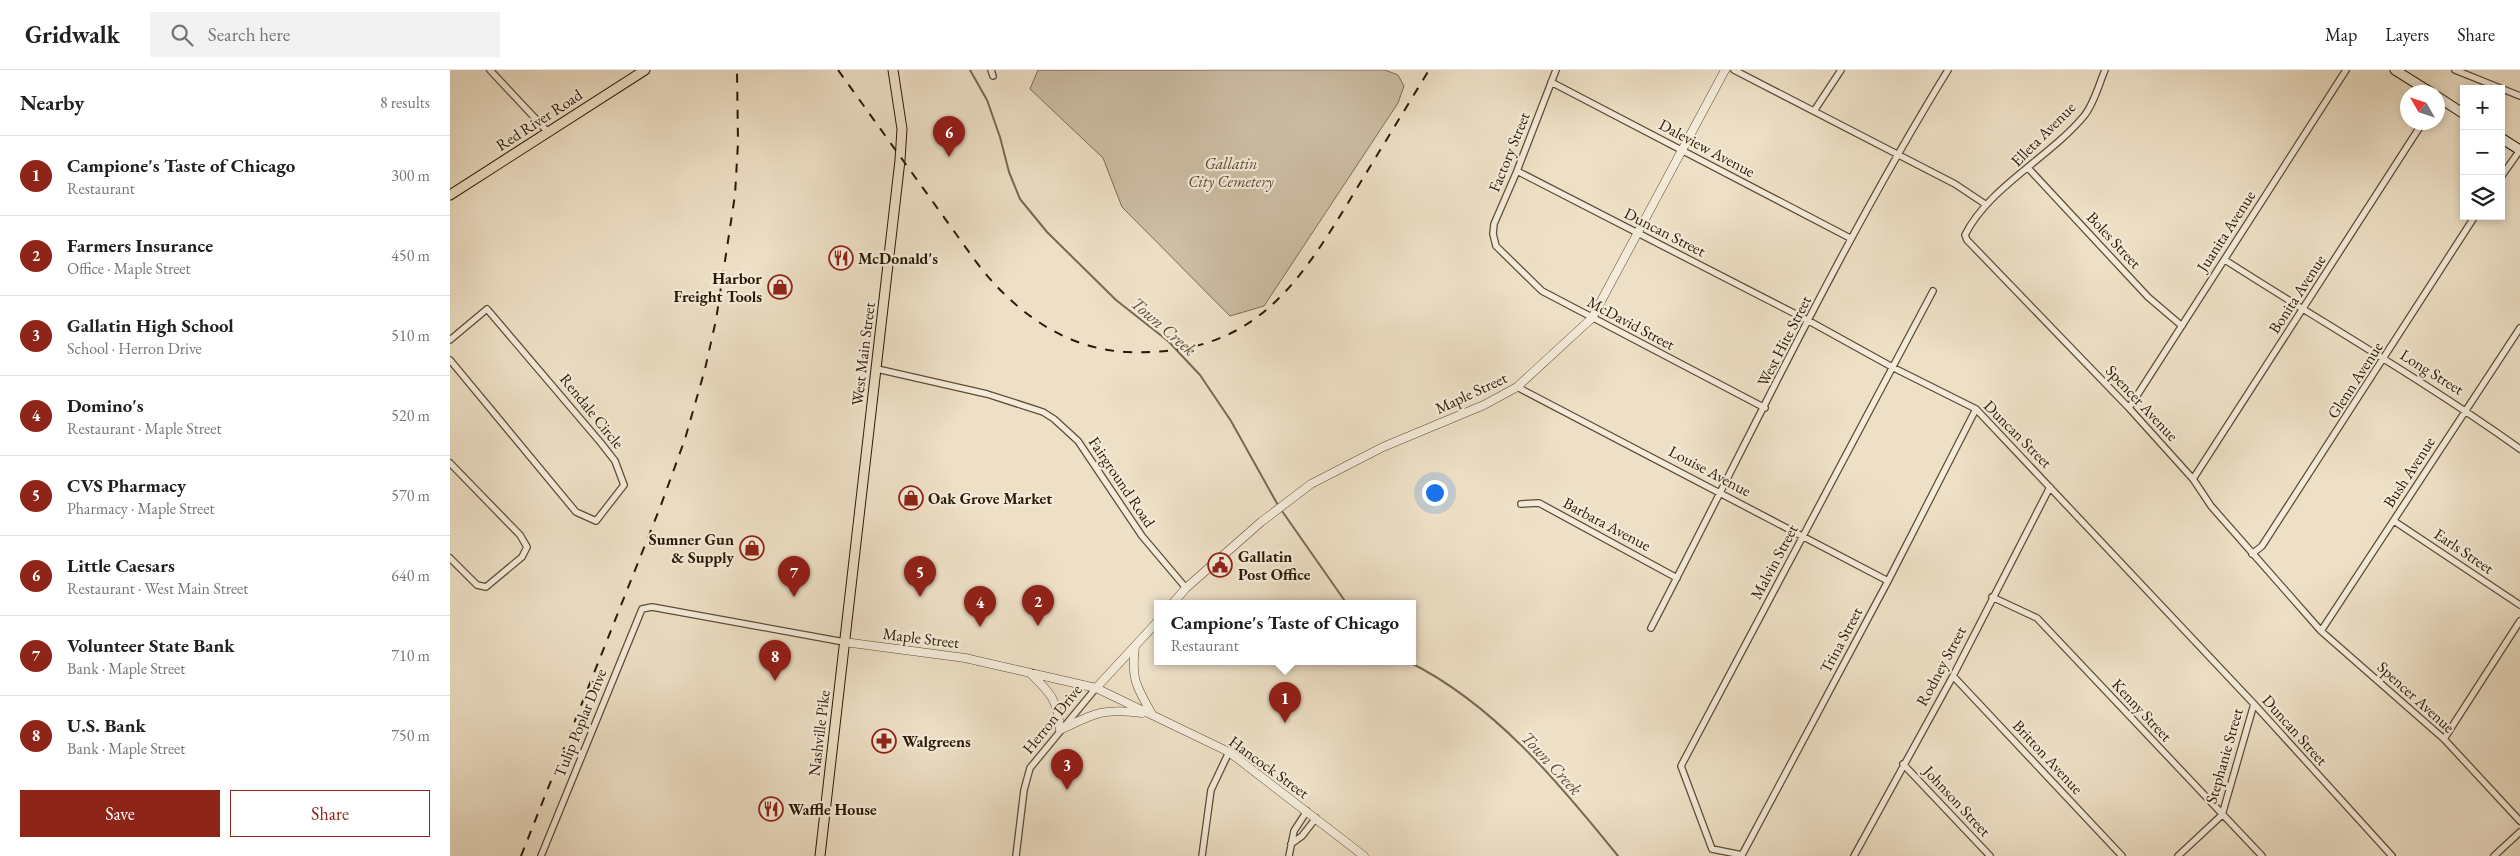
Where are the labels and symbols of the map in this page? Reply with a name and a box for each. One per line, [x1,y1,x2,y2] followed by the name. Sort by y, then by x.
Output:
[492,84,587,156] street label: Red River Road
[2400,85,2445,130] north arrow
[2006,97,2080,171] street label: Elleta Avenue
[1483,109,1535,195] street label: Factory Street
[1655,114,1759,182] street label: Daleview Avenue
[933,116,965,157] pin: 6
[1188,153,1274,192] park label: Gallatin City Cemetery
[2191,186,2260,277] street label: Juanita Avenue
[1621,203,1709,261] street label: Duncan Street
[2082,207,2146,273] street label: Boles Street
[828,245,854,271] restaurant icon: McDonald's
[858,248,938,269] place label: McDonald's
[2264,250,2330,338] street label: Bonita Avenue
[673,268,762,307] place label: Harbor Freight Tools
[767,274,793,300] shop icon: Harbor Freight Tools
[1127,291,1201,361] water label: Town Creek
[1584,291,1678,355] street label: McDavid Street
[1752,292,1816,390] street label: West Hite Street
[846,301,880,407] street label: West Main Street
[2322,337,2388,423] street label: Glenn Avenue
[2396,344,2468,400] street label: Long Street
[2101,360,2183,446] street label: Spencer Avenue
[1432,367,1510,419] street label: Maple Street
[555,369,629,453] street label: Rendale Circle
[1979,395,2057,473] street label: Duncan Street
[1084,433,1161,532] street label: Fairground Road
[2378,433,2440,511] street label: Bush Avenue
[1665,441,1755,501] street label: Louise Avenue
[1422,480,1448,506] your location
[898,485,924,511] shop icon: Oak Grove Market
[928,488,1052,509] place label: Oak Grove Market
[1560,492,1654,556] street label: Barbara Avenue
[1745,521,1803,603] street label: Malvin Street
[2430,523,2498,579] street label: Earls Street
[649,529,734,568] place label: Sumner Gun & Supply
[739,535,765,561] shop icon: Sumner Gun & Supply
[1238,546,1311,585] place label: Gallatin Post Office
[1207,552,1233,578] public building icon: Gallatin Post Office
[778,556,810,597] pin: 7
[904,556,936,597] pin: 5
[1022,585,1054,626] pin: 2
[964,586,996,627] pin: 4
[1815,603,1867,677] street label: Trina Street
[1911,622,1971,710] street label: Rodney Street
[882,623,960,653] street label: Maple Street
[759,640,791,681] pin: 8
[2373,657,2459,737] street label: Spencer Avenue
[549,666,611,780] street label: Tulip Poplar Drive
[2107,674,2177,746] street label: Kenny Street
[1018,680,1086,758] street label: Herron Drive
[1269,682,1301,723] pin: 1
[803,689,835,777] street label: Nashville Pike
[2258,690,2332,770] street label: Duncan Street
[2200,706,2248,806] street label: Stephanie Street
[2008,715,2088,799] street label: Britton Avenue
[1517,726,1587,800] water label: Town Creek
[871,728,897,754] pharmacy icon: Walgreens
[902,731,971,752] place label: Walgreens
[1225,731,1313,803] street label: Hancock Street
[1051,749,1083,790] pin: 3
[1917,760,1995,841] street label: Johnson Street
[758,796,784,822] restaurant icon: Waffle House
[788,799,877,820] place label: Waffle House

